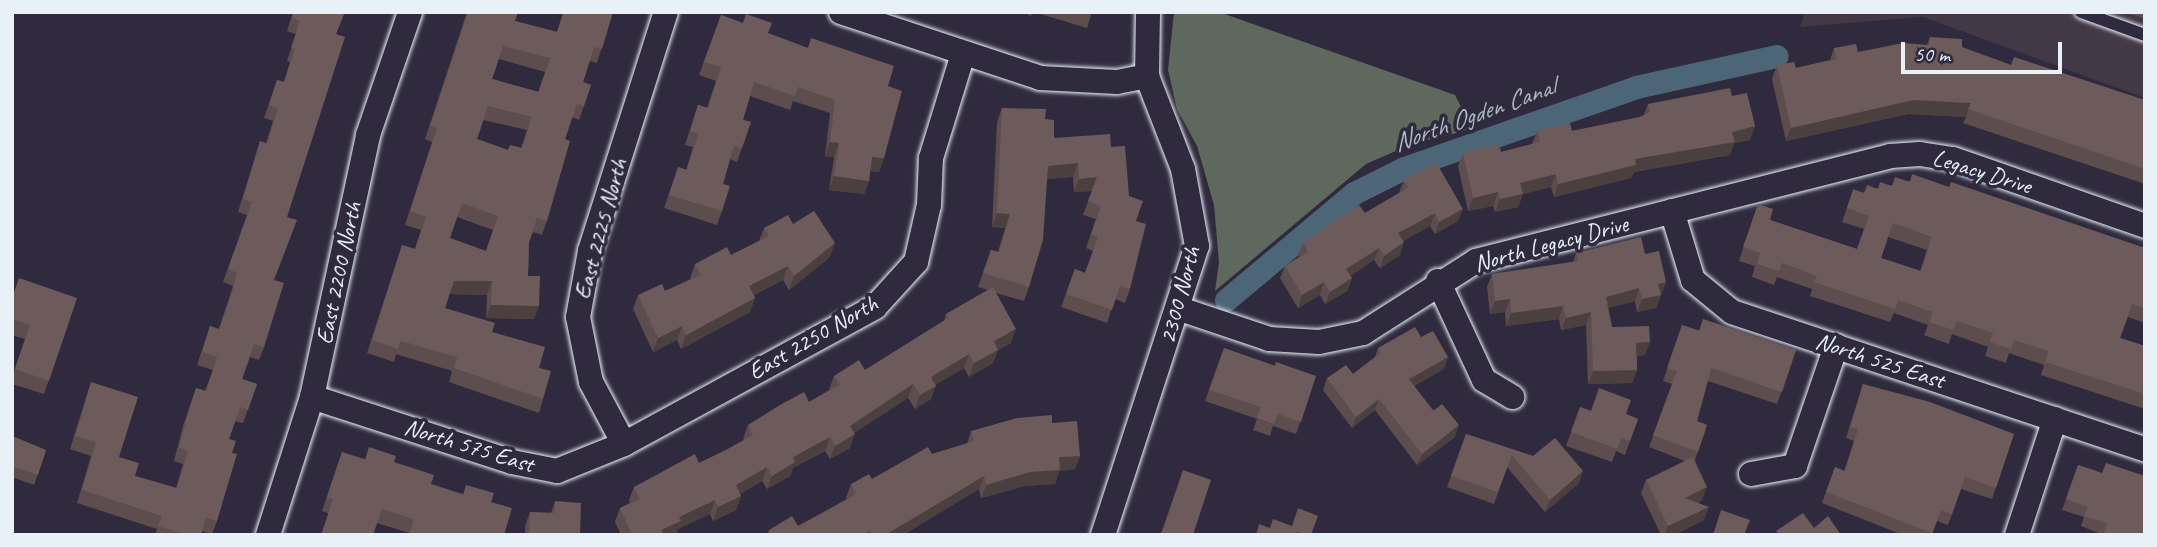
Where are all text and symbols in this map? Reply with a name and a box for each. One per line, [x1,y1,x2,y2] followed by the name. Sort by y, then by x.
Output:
[1905,28,2066,72] scale bar
[1914,41,1950,67] text: 50 m
[1389,71,1559,159] water label: North Ogden Canal
[1929,143,2035,201] street label: Legacy Drive
[568,156,634,302] street label: East 2225 North
[310,199,368,347] street label: East 2200 North
[1471,210,1631,278] street label: North Legacy Drive
[1153,243,1207,347] street label: 2300 North
[743,289,883,387] street label: East 2250 North
[1812,327,1948,395] street label: North 525 East
[401,413,537,479] street label: North 575 East

